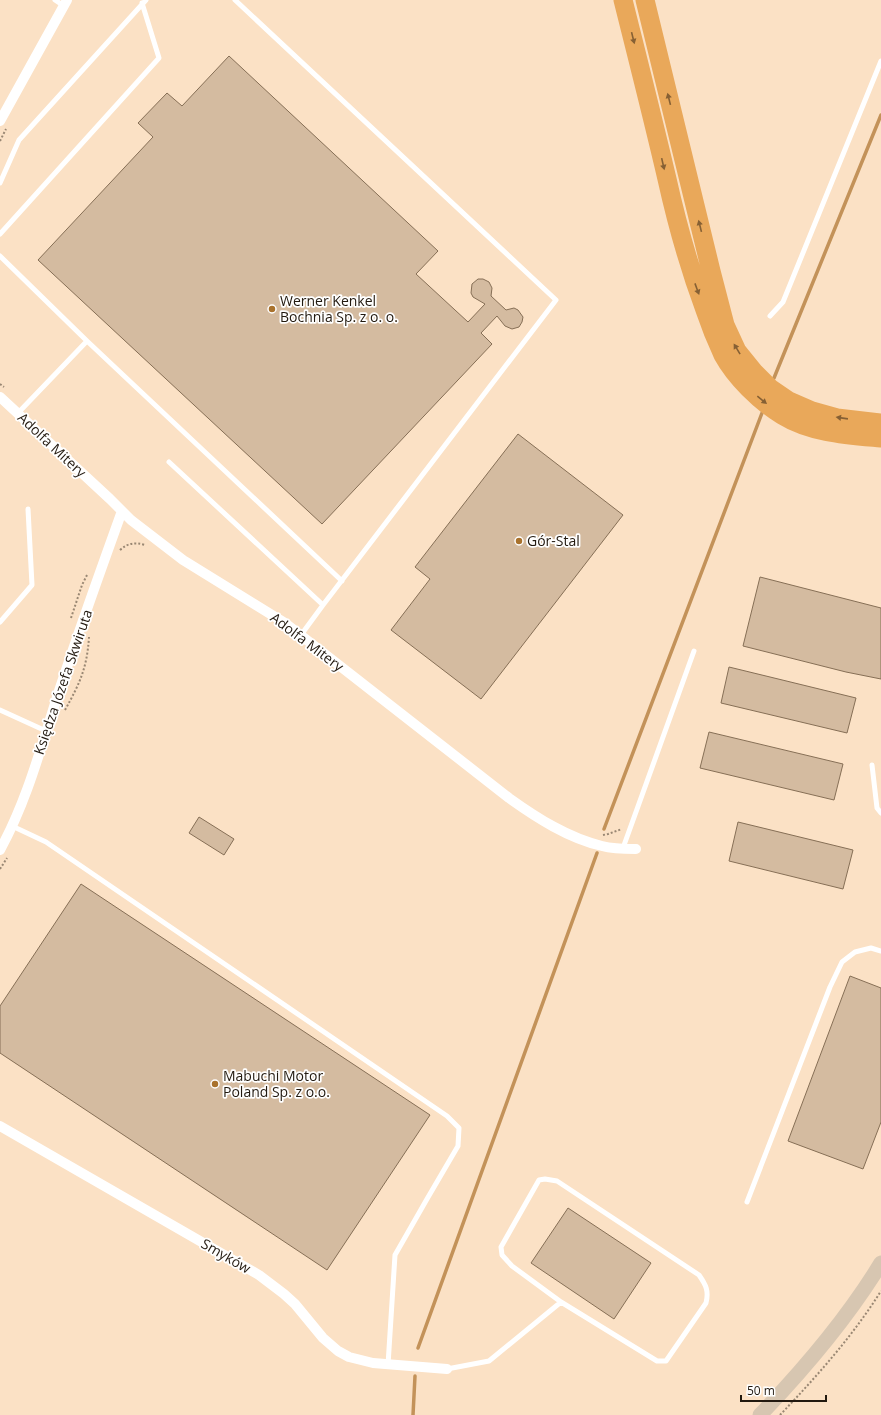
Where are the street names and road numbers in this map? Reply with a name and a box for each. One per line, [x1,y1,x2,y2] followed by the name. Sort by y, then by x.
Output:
[14,408,91,482] street label: Adolfa Mitery
[29,607,96,757] street label: Księdza Józefa Skwiruta
[267,608,349,676] street label: Adolfa Mitery
[198,1234,255,1277] street label: Smyków

